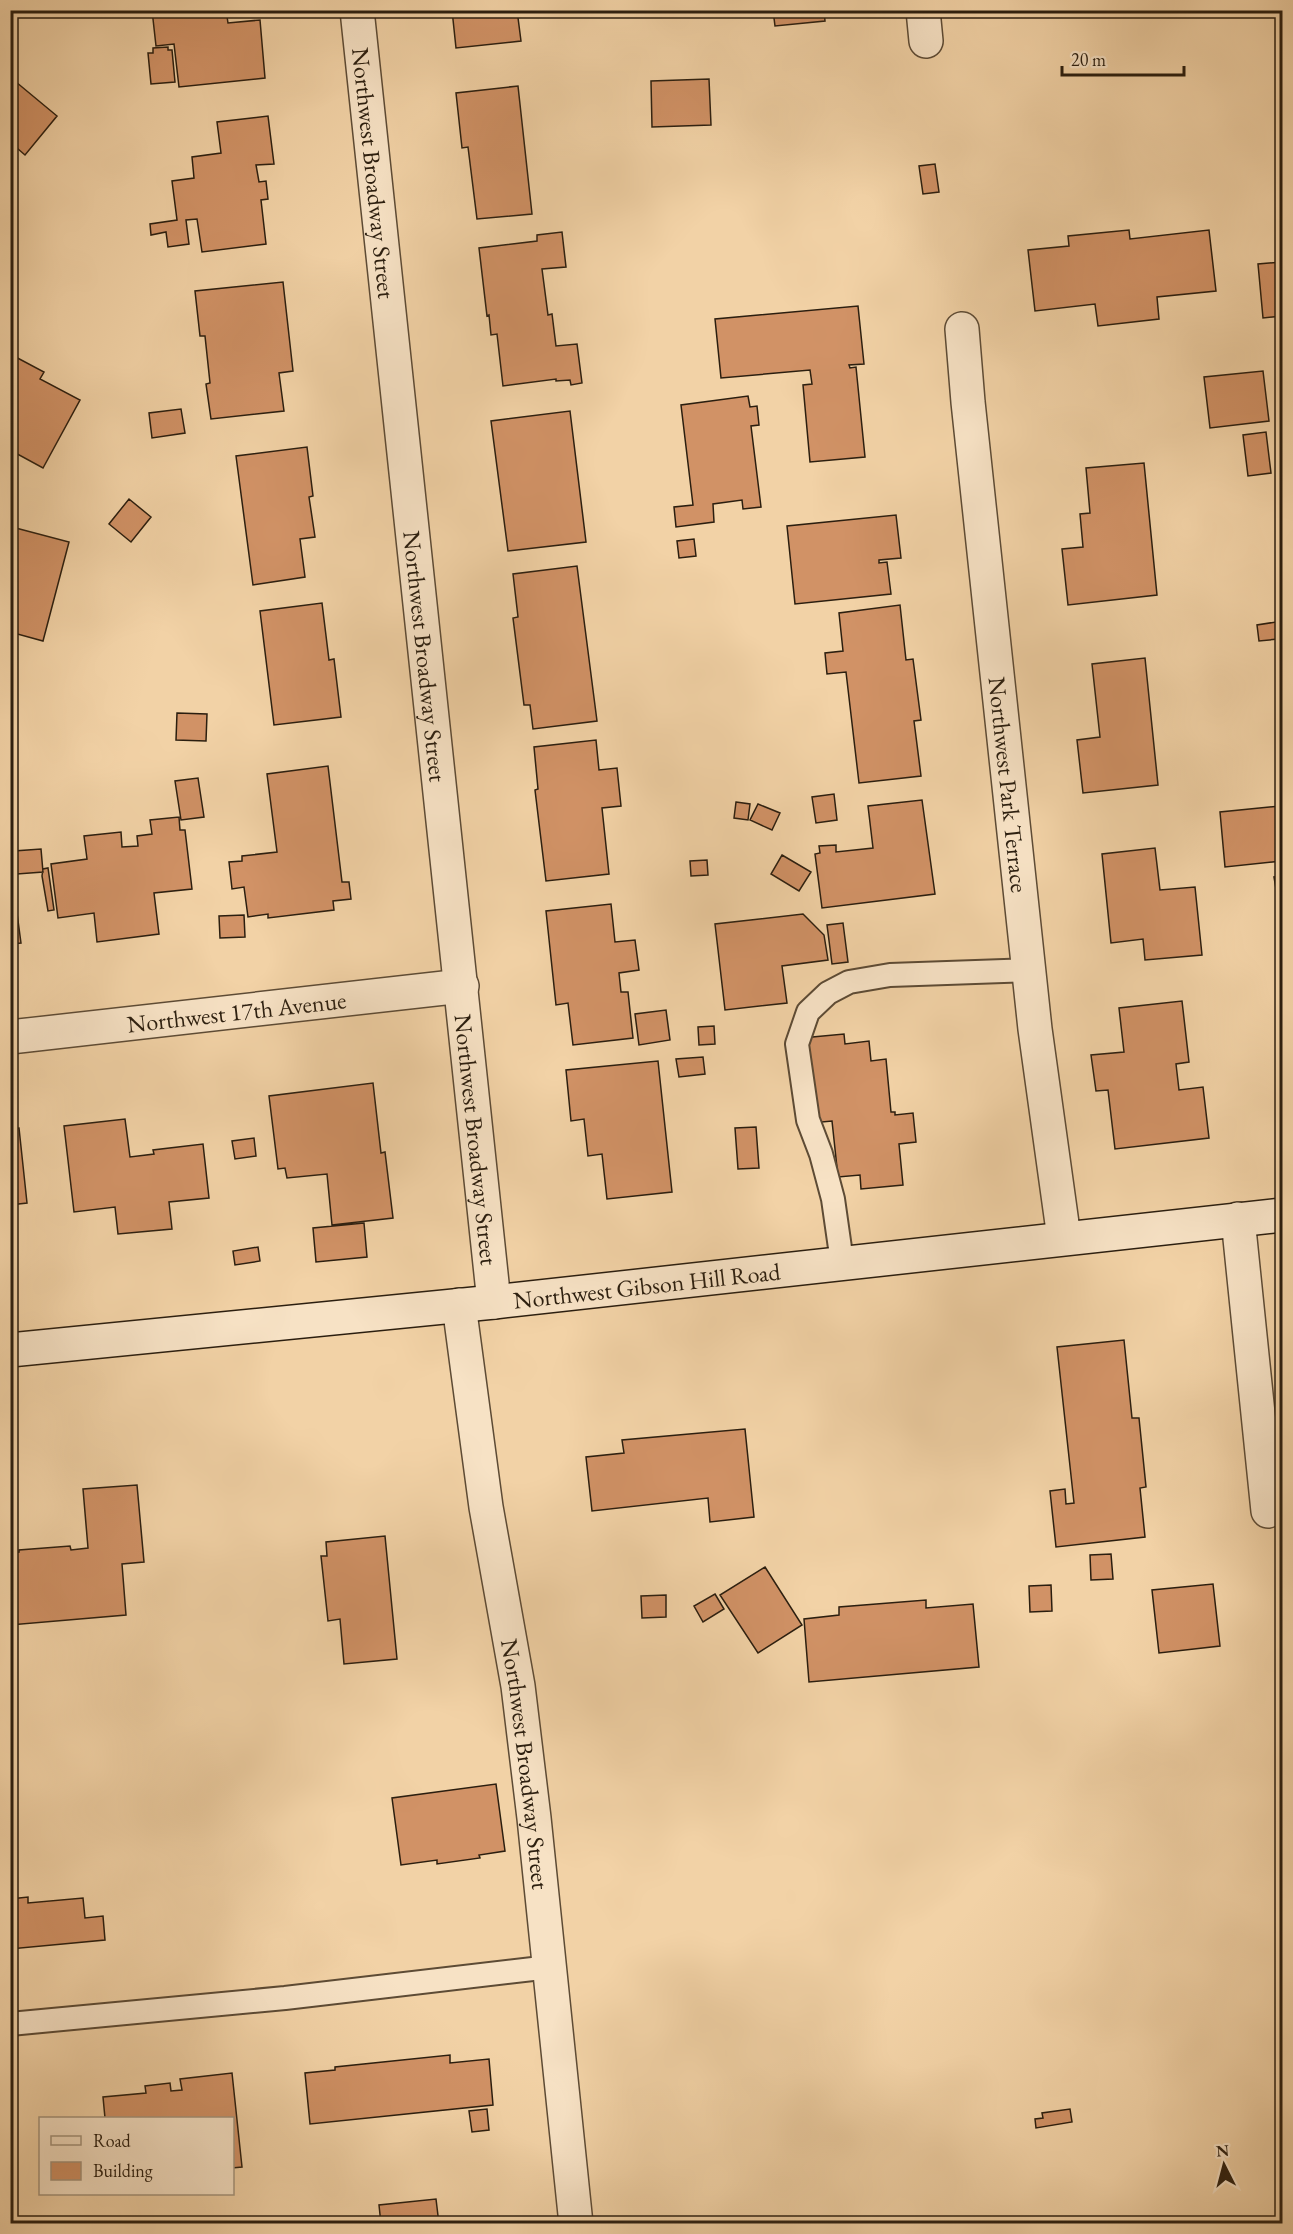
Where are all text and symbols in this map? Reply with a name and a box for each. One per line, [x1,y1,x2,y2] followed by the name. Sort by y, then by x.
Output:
[1062,39,1184,77] scale bar
[346,46,403,301] street label: Northwest Broadway Street
[1071,48,1106,71] text: 20 m
[397,529,454,784] street label: Northwest Broadway Street
[982,675,1036,894] street label: Northwest Park Terrace
[125,984,348,1039] street label: Northwest 17th Avenue
[448,1013,506,1267] street label: Northwest Broadway Street
[512,1255,783,1315] street label: Northwest Gibson Hill Road
[494,1636,557,1891] street label: Northwest Broadway Street
[39,2117,234,2195] legend
[93,2129,132,2152] text: Road
[1194,2135,1254,2195] north arrow
[1215,2139,1230,2162] text: N
[93,2159,153,2182] text: Building

